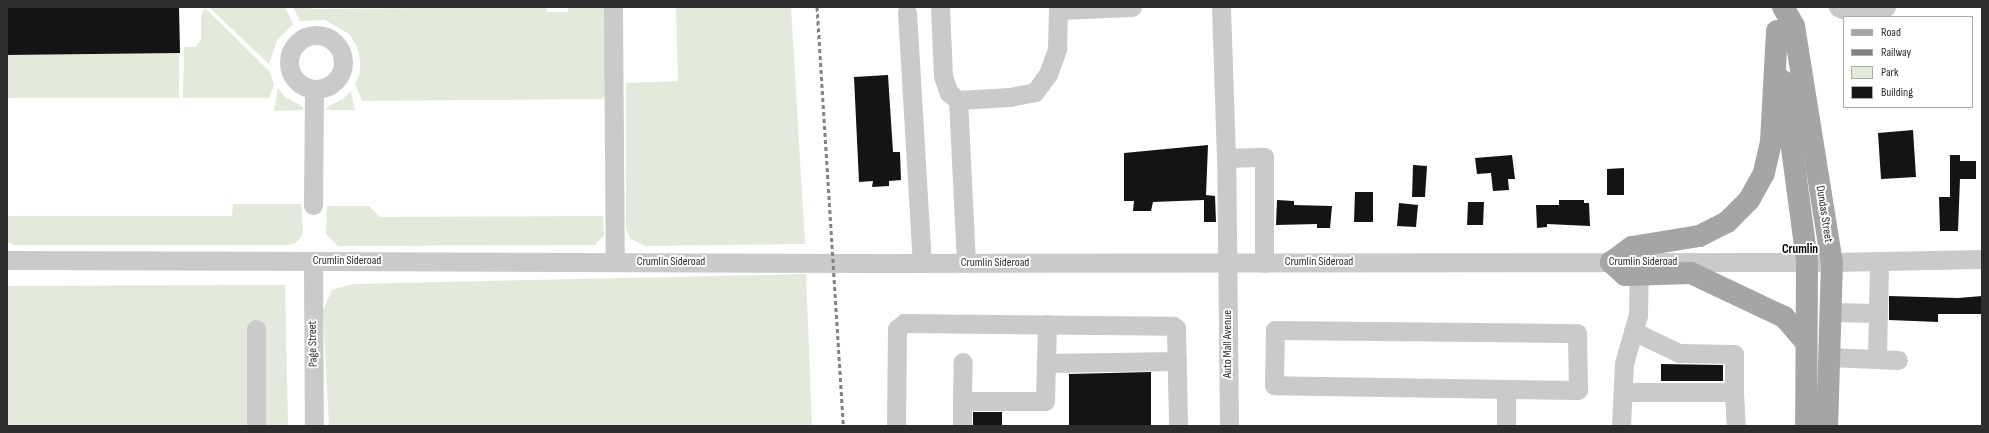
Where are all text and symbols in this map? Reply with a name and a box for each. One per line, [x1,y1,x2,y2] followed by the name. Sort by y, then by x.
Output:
[1843,16,1973,108] legend
[1881,25,1901,40] text: Road
[1881,45,1911,60] text: Railway
[1881,65,1899,80] text: Park
[1881,85,1913,100] text: Building
[1812,185,1836,243] street label: Dundas Street
[1782,241,1818,257] district label: Crumlin
[313,254,381,268] street label: Crumlin Sideroad
[637,255,705,269] street label: Crumlin Sideroad
[1285,255,1353,269] street label: Crumlin Sideroad
[1609,255,1677,269] street label: Crumlin Sideroad
[961,256,1029,270] street label: Crumlin Sideroad
[1221,310,1235,378] street label: Auto Mall Avenue
[305,321,321,367] street label: Page Street

